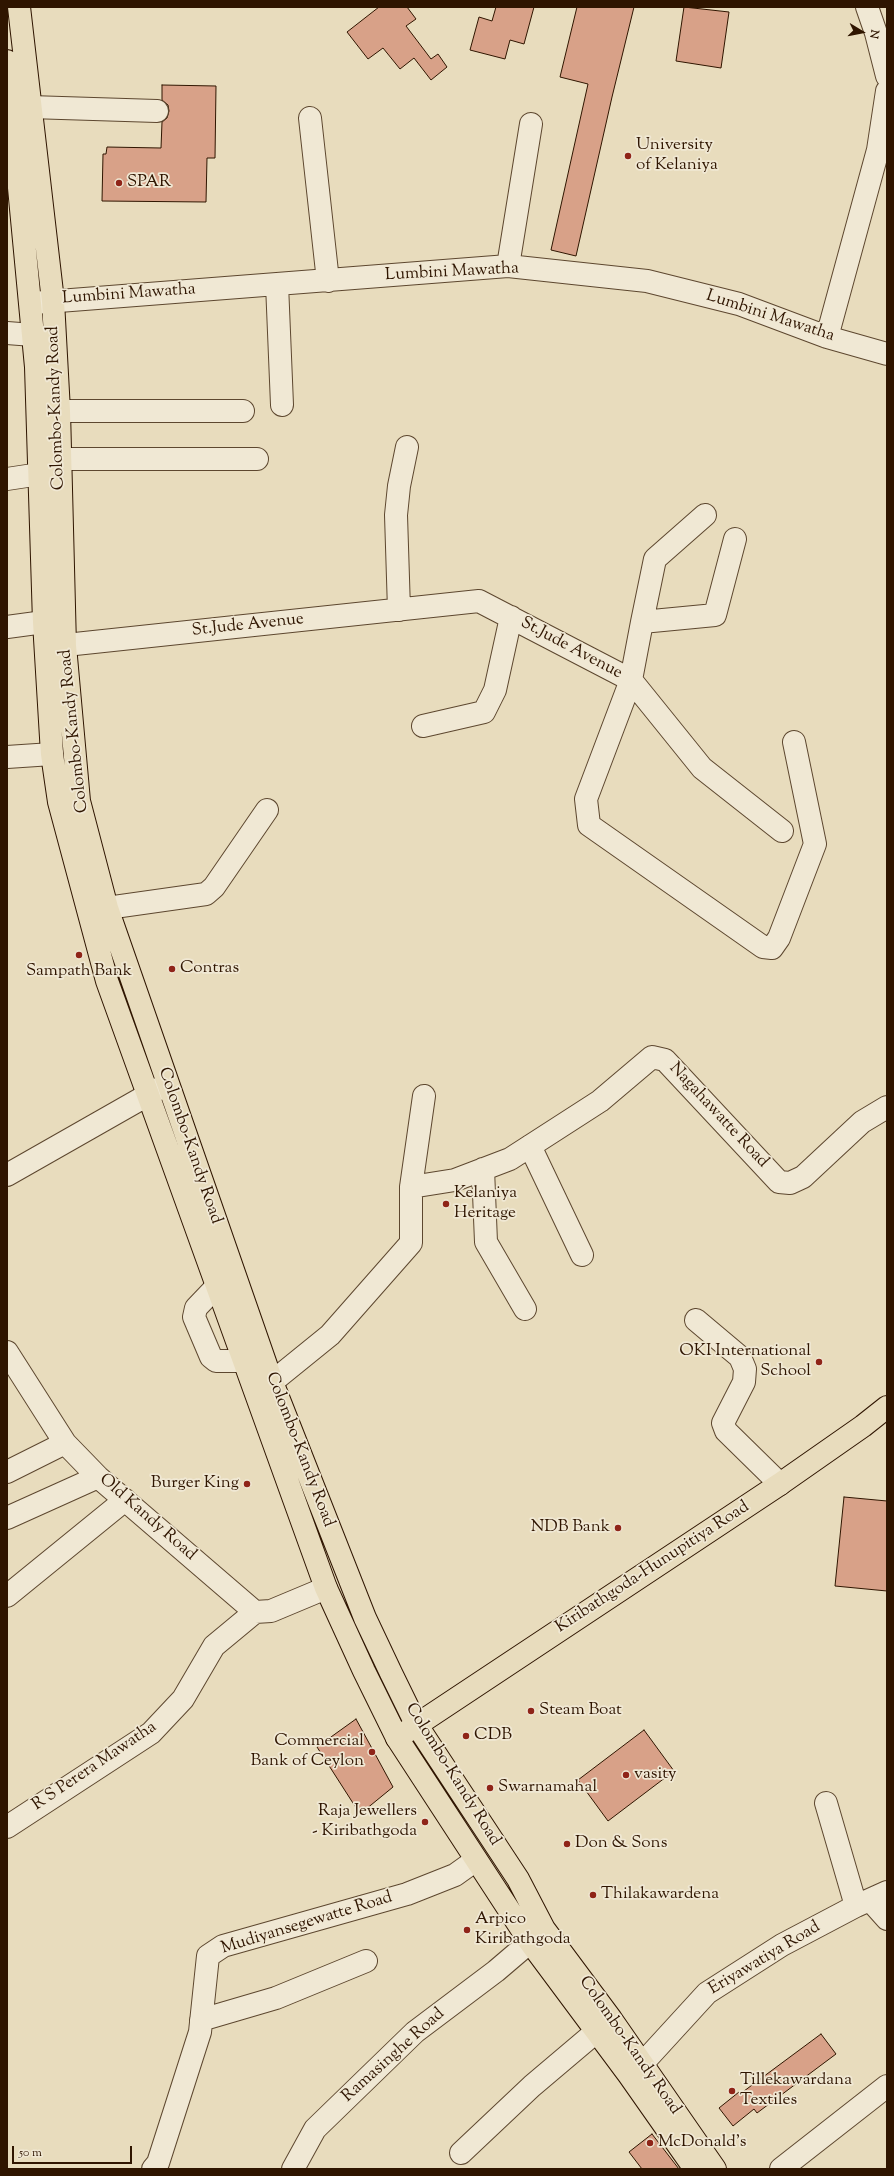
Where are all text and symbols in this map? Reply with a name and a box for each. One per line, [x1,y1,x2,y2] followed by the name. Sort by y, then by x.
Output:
[842,12,882,52] north arrow
[865,28,882,40] text: N
[636,136,718,176] place label: University of Kelaniya
[623,151,633,161] marker: University of Kelaniya
[127,173,171,193] place label: SPAR
[114,178,124,188] marker: SPAR
[385,259,519,287] street label: Lumbini Mawatha
[62,280,196,310] street label: Lumbini Mawatha
[703,287,837,347] street label: Lumbini Mawatha
[44,326,70,490] street label: Colombo-Kandy Road
[191,610,305,642] street label: St.Jude Avenue
[517,614,625,684] street label: St.Jude Avenue
[56,648,94,814] street label: Colombo-Kandy Road
[74,950,84,960] marker: Sampath Bank
[180,959,239,979] place label: Contras
[26,962,132,982] place label: Sampath Bank
[167,964,177,974] marker: Contras
[664,1059,772,1173] street label: Nagahawatte Road
[153,1065,225,1227] street label: Colombo-Kandy Road
[454,1184,517,1224] place label: Kelaniya Heritage
[441,1199,451,1209] marker: Kelaniya Heritage
[679,1342,811,1382] place label: OKI International School
[814,1357,824,1367] marker: OKI International School
[260,1370,338,1530] street label: Colombo-Kandy Road
[94,1470,200,1566] street label: Old Kandy Road
[151,1474,239,1494] place label: Burger King
[242,1479,252,1489] marker: Burger King
[552,1498,754,1638] street label: Kiribathgoda-Hunupitiya Road
[531,1518,610,1538] place label: NDB Bank
[613,1523,623,1533] marker: NDB Bank
[400,1700,504,1850] street label: Colombo-Kandy Road
[539,1701,622,1721] place label: Steam Boat
[526,1706,536,1716] marker: Steam Boat
[29,1718,161,1816] street label: R S Perera Mawatha
[474,1726,512,1746] place label: CDB
[461,1731,471,1741] marker: CDB
[251,1732,364,1772] place label: Commercial Bank of Ceylon
[367,1747,377,1757] marker: Commercial Bank of Ceylon
[634,1765,676,1785] place label: vasity
[621,1770,631,1780] marker: vasity
[498,1778,597,1798] place label: Swarnamahal
[485,1783,495,1793] marker: Swarnamahal
[312,1802,417,1842] place label: Raja Jewellers - Kiribathgoda
[420,1817,430,1827] marker: Raja Jewellers - Kiribathgoda
[575,1834,667,1854] place label: Don & Sons
[562,1839,572,1849] marker: Don & Sons
[601,1885,719,1905] place label: Thilakawardena
[219,1888,395,1960] street label: Mudiyansegewatte Road
[588,1890,598,1900] marker: Thilakawardena
[475,1910,571,1950] place label: Arpico Kiribathgoda
[706,1918,824,2000] street label: Eriyawatiya Road
[462,1925,472,1935] marker: Arpico Kiribathgoda
[574,1973,684,2119] street label: Colombo-Kandy Road
[338,2005,450,2107] street label: Ramasinghe Road
[740,2071,852,2111] place label: Tillekawardana Textiles
[727,2086,737,2096] marker: Tillekawardana Textiles
[658,2133,746,2153] place label: McDonald's
[14,2138,134,2164] scale bar
[645,2138,655,2148] marker: McDonald's
[19,2144,42,2162] text: 50 m

